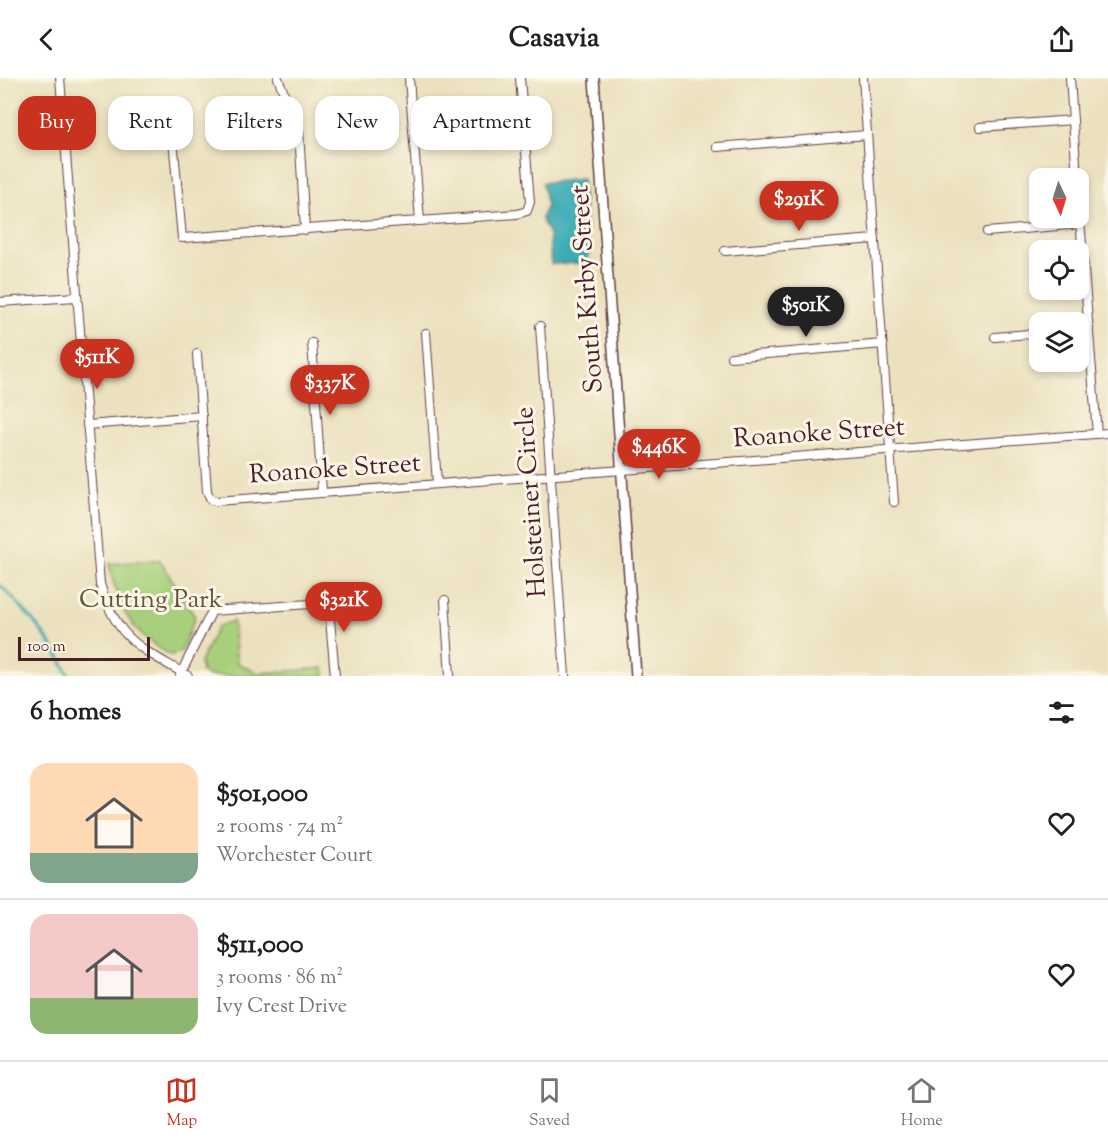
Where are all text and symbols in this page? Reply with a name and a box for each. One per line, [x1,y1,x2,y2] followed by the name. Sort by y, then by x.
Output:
[509,20,599,59] text: Casavia
[30,23,63,56] icon: back
[1045,23,1078,56] icon: share
[18,96,96,150] chip: Buy
[108,96,193,150] chip: Rent
[205,96,303,150] chip: Filters
[315,96,399,150] chip: New
[411,96,552,150] chip: Apartment
[1029,168,1089,228] north arrow
[1029,168,1089,372] map controls
[757,181,841,232] pin: $291K
[562,183,614,395] street label: South Kirby Street
[773,186,825,215] text: $291K
[1029,240,1089,300] button: locate
[764,287,848,338] pin: $501K
[781,292,831,321] text: $501K
[1029,312,1089,372] button: layers
[55,339,139,390] pin: $511K
[74,344,120,373] text: $511K
[288,365,372,416] pin: $337K
[304,370,356,399] text: $337K
[507,405,557,599] street label: Holsteiner Circle
[732,410,906,458] street label: Roanoke Street
[617,429,701,480] pin: $446K
[631,434,687,463] text: $446K
[248,446,422,494] street label: Roanoke Street
[79,582,223,619] park label: Cutting Park
[302,582,386,633] pin: $321K
[319,587,369,616] text: $321K
[18,634,150,662] scale bar
[27,636,66,659] text: 100 m
[30,694,121,731] text: 6 homes
[1045,696,1078,729] icon: filters
[216,776,308,813] text: $501,000
[78,787,150,859] icon: home
[1045,807,1078,840] icon: heart
[216,813,343,842] text: 2 rooms · 74 m²
[216,842,373,871] text: Worchester Court
[216,927,303,964] text: $511,000
[78,938,150,1010] icon: home
[1045,958,1078,991] icon: heart
[216,964,343,993] text: 3 rooms · 86 m²
[216,993,347,1022] text: Ivy Crest Drive
[165,1074,198,1133] tab: Map
[529,1074,570,1133] tab: Saved
[901,1074,943,1133] tab: Home

